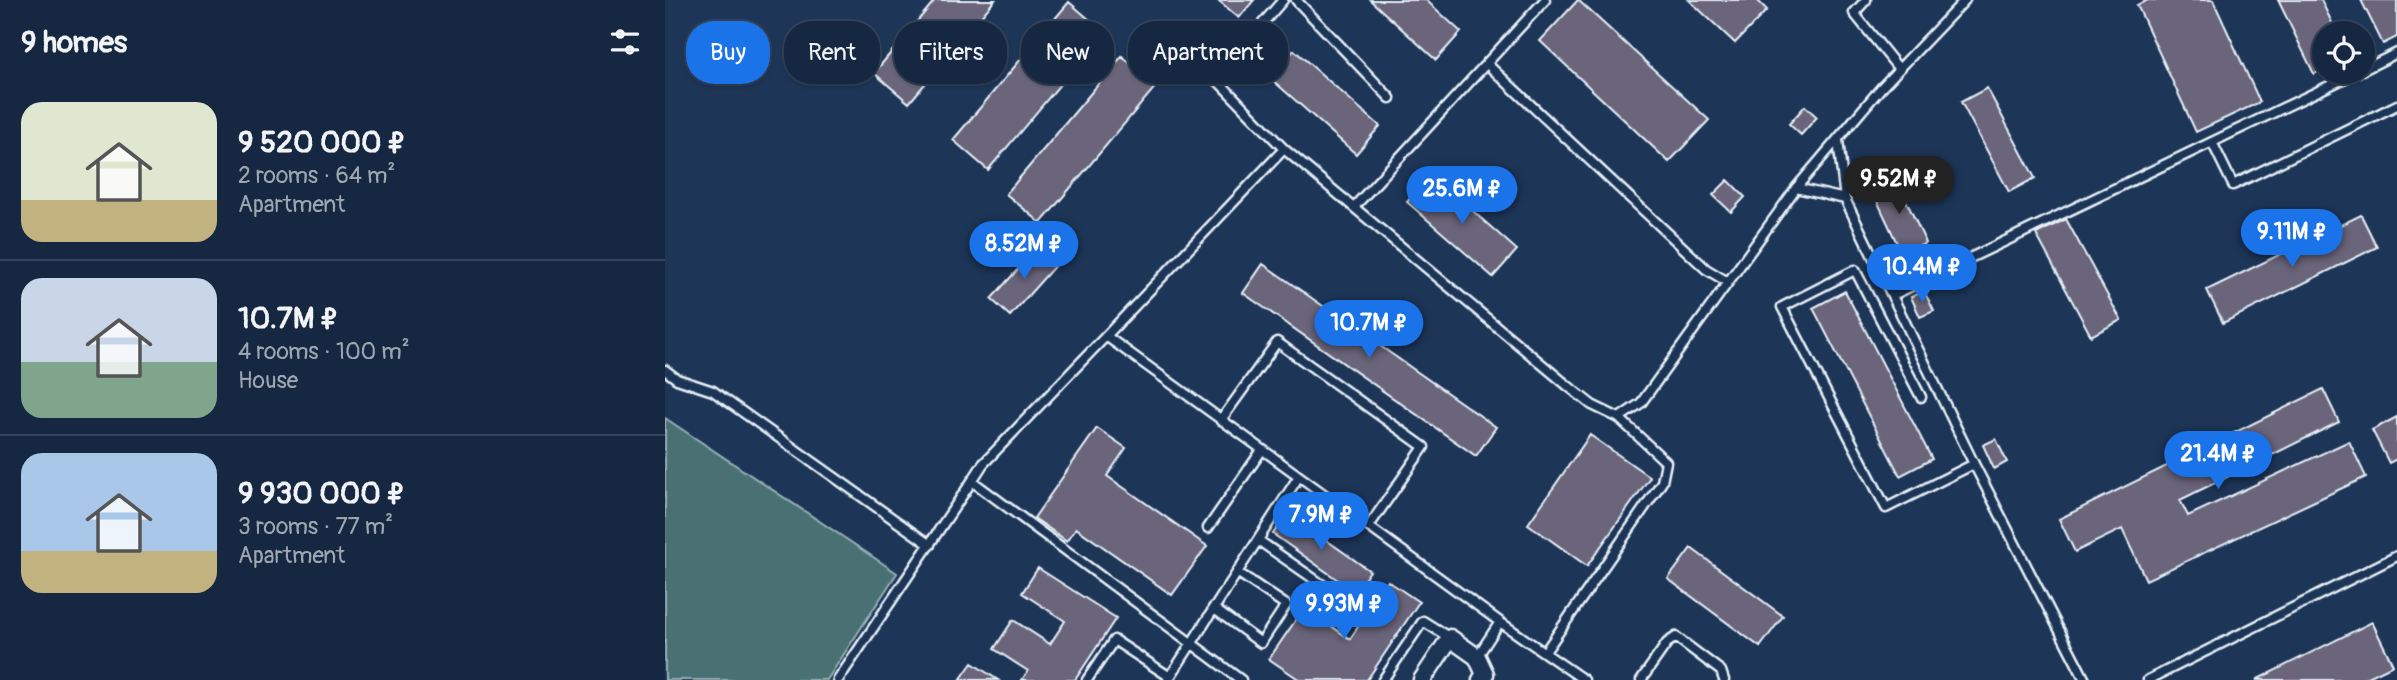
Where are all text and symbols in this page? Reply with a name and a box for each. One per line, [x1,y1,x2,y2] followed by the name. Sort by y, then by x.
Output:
[686,21,770,84] chip: Buy
[784,21,880,84] chip: Rent
[894,21,1007,84] chip: Filters
[1021,21,1114,84] chip: New
[1128,21,1288,84] chip: Apartment
[2312,21,2375,84] map controls
[2312,21,2375,84] button: locate
[606,23,644,61] icon: filters
[21,24,127,61] text: 9 homes
[238,124,406,161] text: 9 520 000 ₽
[77,130,161,214] icon: home
[1834,156,1964,216] pin: 9.52M ₽
[238,161,395,190] text: 2 rooms · 64 m²
[1860,164,1938,193] text: 9.52M ₽
[1397,166,1527,226] pin: 25.6M ₽
[1422,174,1502,203] text: 25.6M ₽
[238,190,345,219] text: Apartment
[2227,210,2357,269] pin: 9.11M ₽
[2257,217,2327,246] text: 9.11M ₽
[959,222,1089,281] pin: 8.52M ₽
[985,229,1063,258] text: 8.52M ₽
[1857,244,1987,304] pin: 10.4M ₽
[1883,252,1961,281] text: 10.4M ₽
[238,300,339,337] text: 10.7M ₽
[1304,300,1434,360] pin: 10.7M ₽
[77,306,161,390] icon: home
[1330,308,1408,337] text: 10.7M ₽
[238,337,410,366] text: 4 rooms · 100 m²
[238,366,298,395] text: House
[2153,432,2283,491] pin: 21.4M ₽
[2180,439,2256,468] text: 21.4M ₽
[238,475,405,512] text: 9 930 000 ₽
[77,481,161,565] icon: home
[1264,492,1378,552] pin: 7.9M ₽
[1289,500,1353,529] text: 7.9M ₽
[238,512,393,541] text: 3 rooms · 77 m²
[238,541,345,570] text: Apartment
[1279,582,1409,641] pin: 9.93M ₽
[1306,589,1382,618] text: 9.93M ₽

